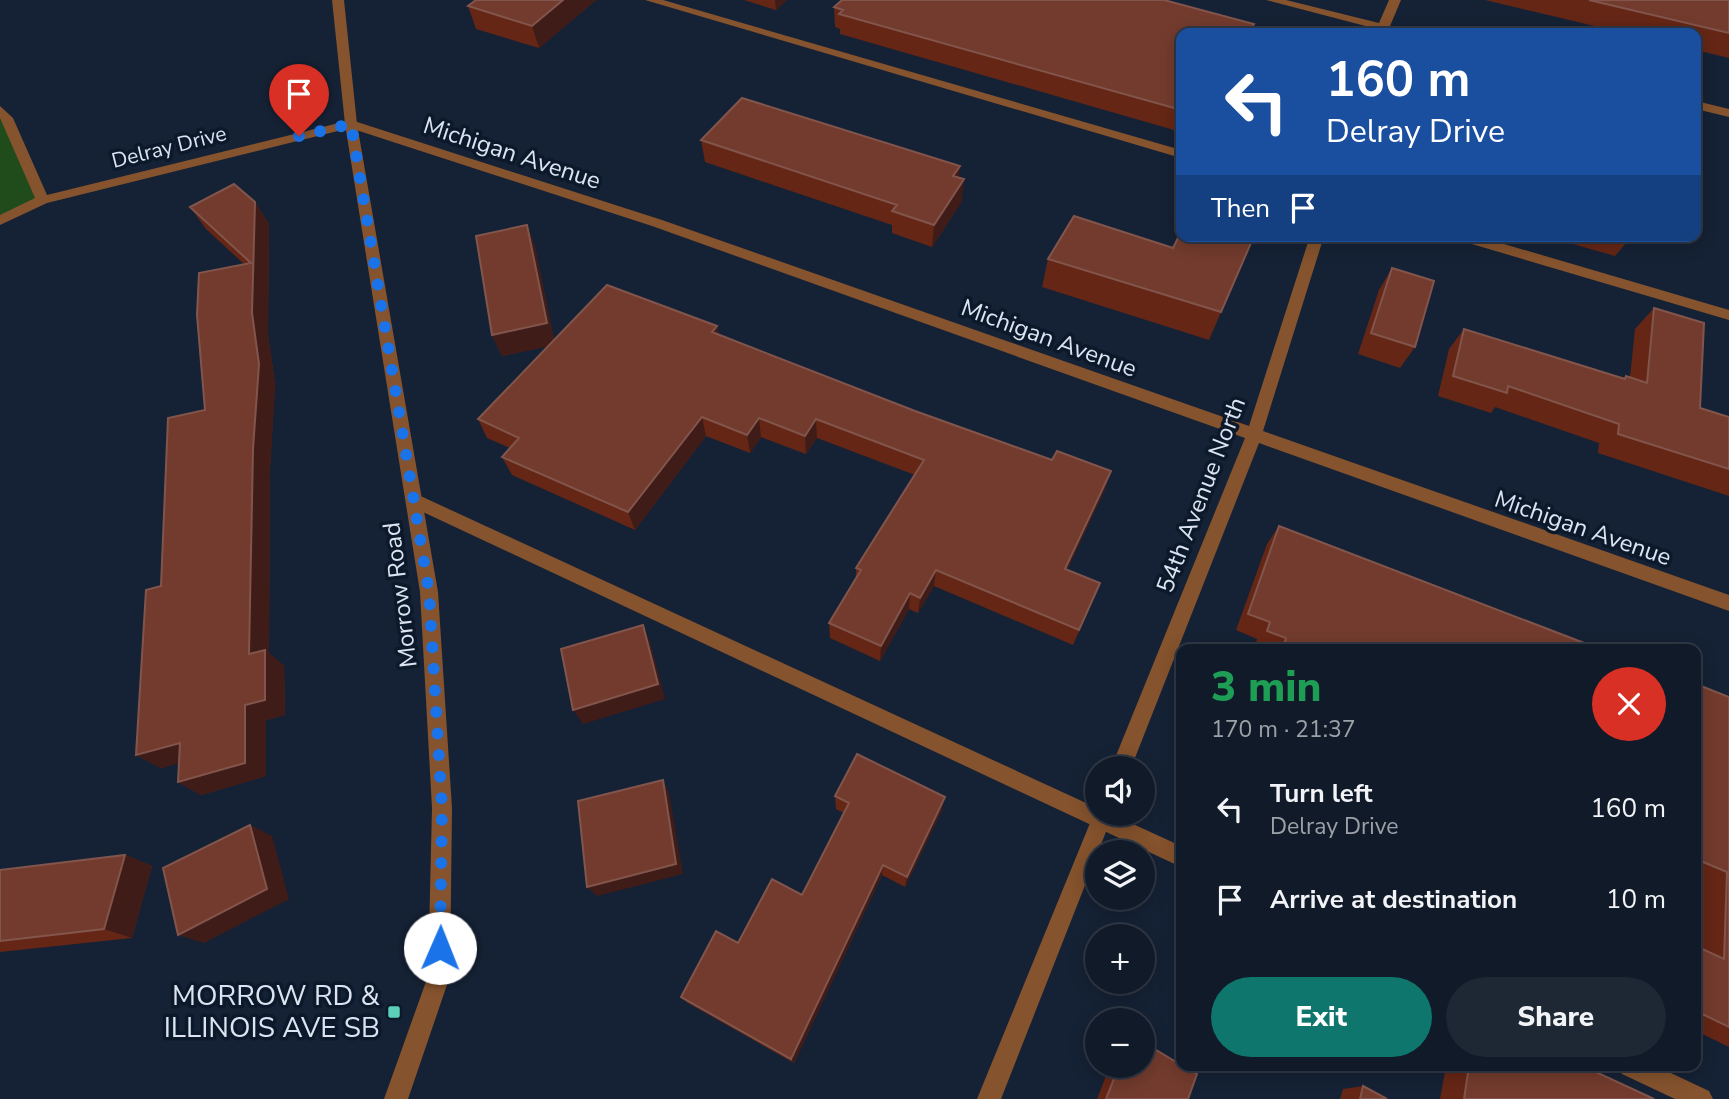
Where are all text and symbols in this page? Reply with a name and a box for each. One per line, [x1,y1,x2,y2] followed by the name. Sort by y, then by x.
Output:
[1326,46,1470,113] text: 160 m
[1211,56,1302,147] icon: left
[269,64,329,136] pin
[280,75,318,113] icon: arrive
[419,109,605,197] street label: Michigan Avenue
[1326,110,1505,153] text: Delray Drive
[109,119,229,175] street label: Delray Drive
[1284,189,1322,227] icon: arrive
[1211,191,1270,226] text: Then
[957,291,1141,385] street label: Michigan Avenue
[1149,393,1253,597] street label: 54th Avenue North
[1490,483,1676,573] street label: Michigan Avenue
[375,520,425,670] street label: Morrow Road
[1211,659,1321,716] text: 3 min
[1592,667,1666,741] button: close
[1211,714,1356,745] text: 170 m · 21:37
[1085,756,1155,1078] map controls
[1085,756,1155,826] button: sound
[1270,776,1373,811] text: Turn left
[1211,790,1249,828] icon: left
[1590,791,1666,826] text: 160 m
[1270,811,1399,842] text: Delray Drive
[1085,840,1155,910] button: layers
[1211,881,1249,919] icon: arrive
[1270,882,1517,917] text: Arrive at destination
[1606,882,1666,917] text: 10 m
[403,911,477,985] position arrow
[1085,924,1155,994] button: +
[164,977,381,1047] place label: MORROW RD & ILLINOIS AVE SB
[1211,977,1432,1057] button: Exit
[1446,977,1666,1057] button: Share
[386,1004,402,1020] marker: MORROW RD & ILLINOIS AVE SB
[1085,1008,1155,1078] button: −

